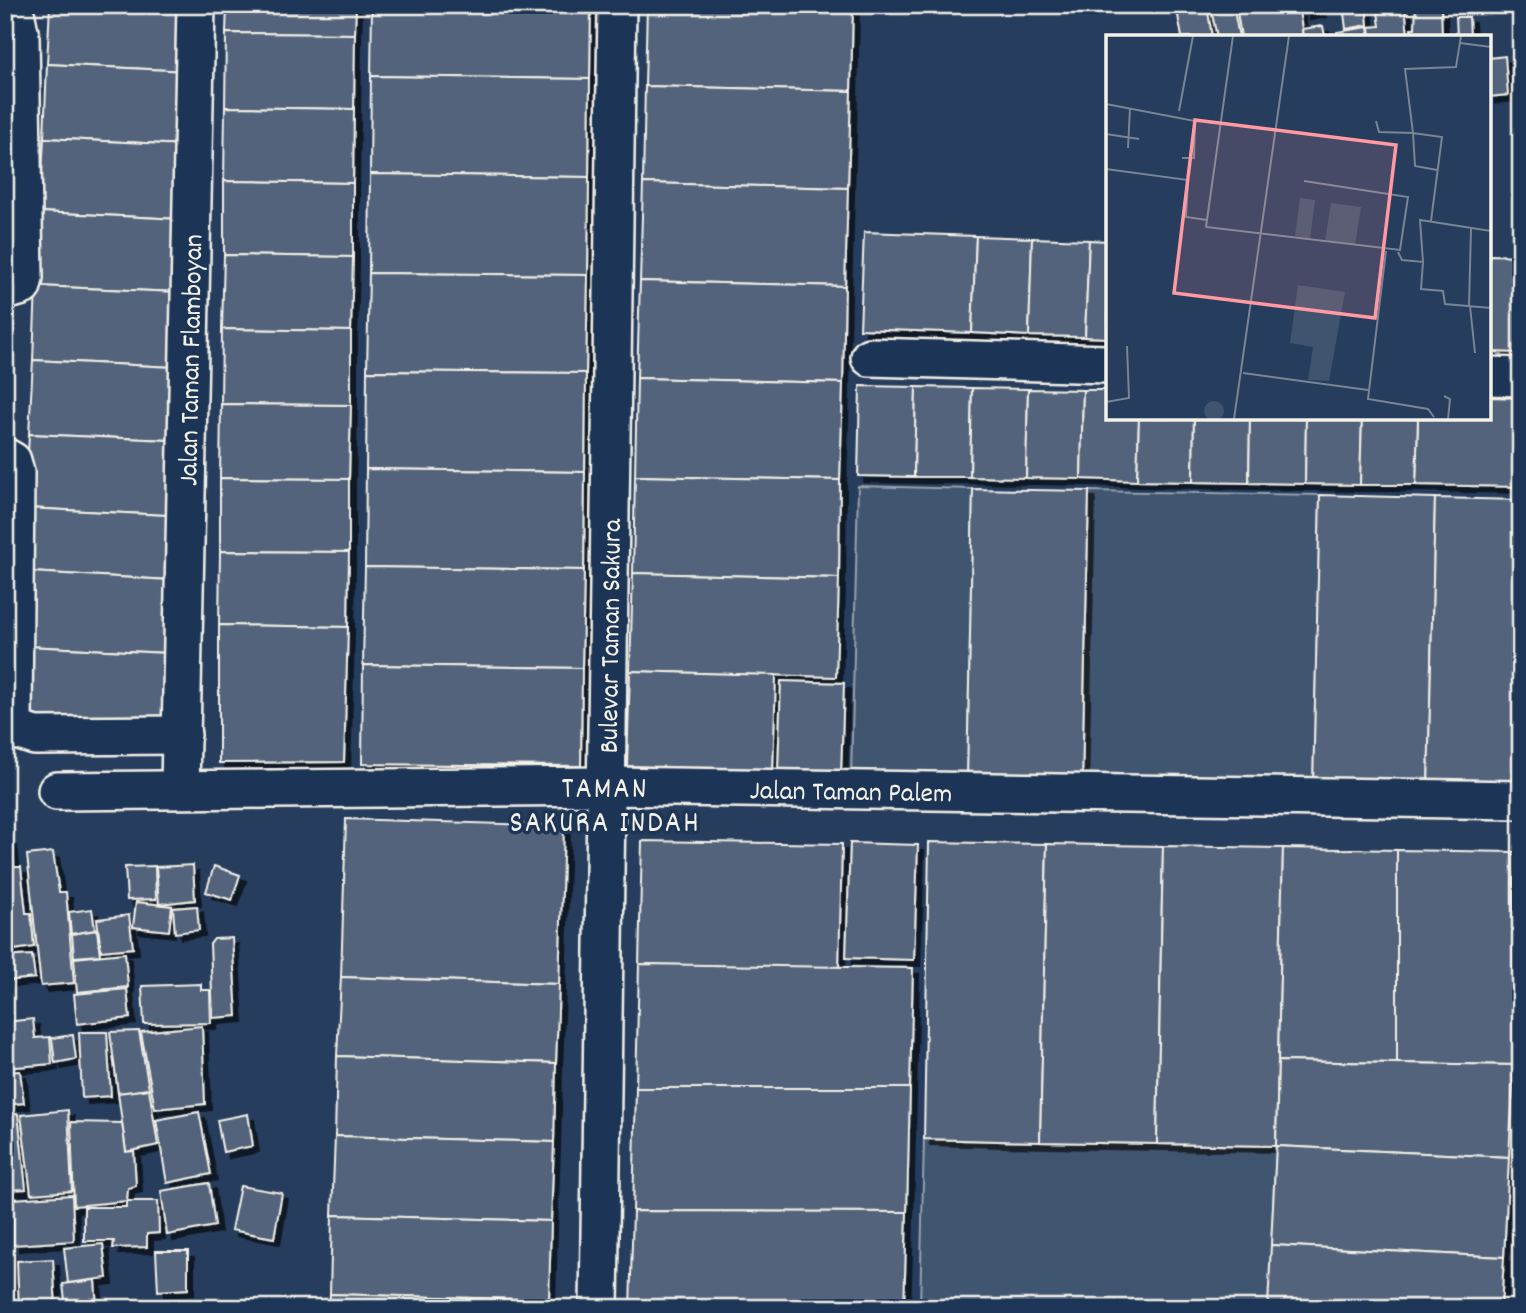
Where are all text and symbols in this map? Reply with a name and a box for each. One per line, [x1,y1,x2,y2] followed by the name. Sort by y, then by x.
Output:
[1106,35,1491,420] inset map
[171,234,216,487] street label: Jalan Taman Flamboyan
[592,518,635,754] street label: Bulevar Taman Sakura
[509,770,701,847] district label: TAMAN SAKURA INDAH
[749,773,953,816] street label: Jalan Taman Palem

